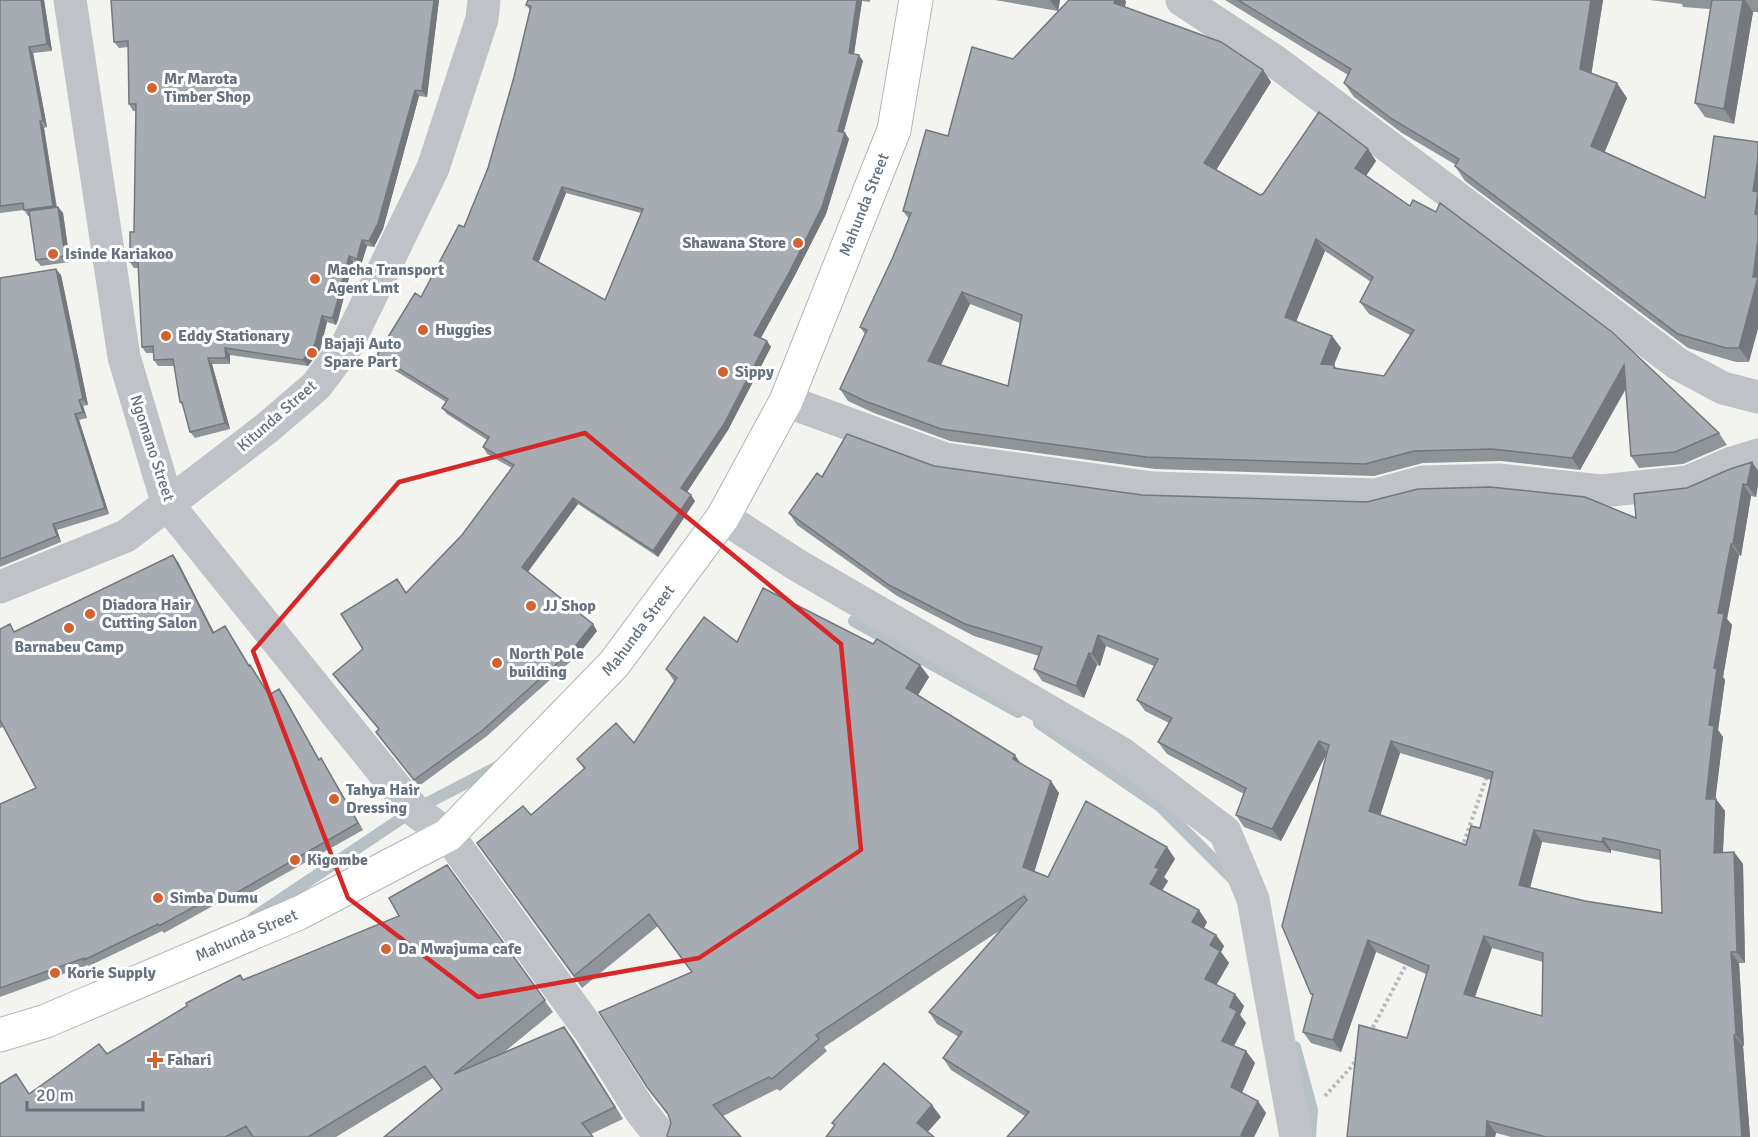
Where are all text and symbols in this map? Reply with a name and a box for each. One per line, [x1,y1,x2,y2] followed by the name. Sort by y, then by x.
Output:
[164,69,251,107] place label: Mr Marota Timber Shop
[145,81,159,95] marker: Mr Marota Timber Shop
[835,150,894,259] street label: Mahunda Street
[682,233,786,253] place label: Shawana Store
[791,236,805,250] marker: Shawana Store
[65,244,173,264] place label: Isinde Kariakoo
[46,247,60,261] marker: Isinde Kariakoo
[327,260,444,298] place label: Macha Transport Agent Lmt
[308,272,322,286] marker: Macha Transport Agent Lmt
[435,320,492,340] place label: Huggies
[416,323,430,337] marker: Huggies
[178,326,290,346] place label: Eddy Stationary
[159,329,173,343] marker: Eddy Stationary
[324,334,401,372] place label: Bajaji Auto Spare Part
[305,346,319,360] marker: Bajaji Auto Spare Part
[735,362,774,382] place label: Sippy
[716,365,730,379] marker: Sippy
[233,376,321,456] street label: Kitunda Street
[125,392,179,504] street label: Ngomano Street
[598,581,679,680] street label: Mahunda Street
[102,595,197,633] place label: Diadora Hair Cutting Salon
[543,596,596,616] place label: JJ Shop
[524,599,538,613] marker: JJ Shop
[83,607,97,621] marker: Diadora Hair Cutting Salon
[62,621,76,635] marker: Barnabeu Camp
[14,637,124,657] place label: Barnabeu Camp
[509,644,584,682] place label: North Pole building
[490,656,504,670] marker: North Pole building
[346,780,420,818] place label: Tahya Hair Dressing
[327,792,341,806] marker: Tahya Hair Dressing
[307,850,368,870] place label: Kigombe
[288,853,302,867] marker: Kigombe
[170,888,258,908] place label: Simba Dumu
[151,891,165,905] marker: Simba Dumu
[192,905,301,966] street label: Mahunda Street
[398,939,522,959] place label: Da Mwajuma cafe
[379,942,393,956] marker: Da Mwajuma cafe
[67,963,156,983] place label: Korie Supply
[48,966,62,980] marker: Korie Supply
[167,1050,211,1070] place label: Fahari
[148,1053,162,1067] marker: Fahari
[27,1074,142,1112] scale bar
[36,1084,74,1106] text: 20 m

